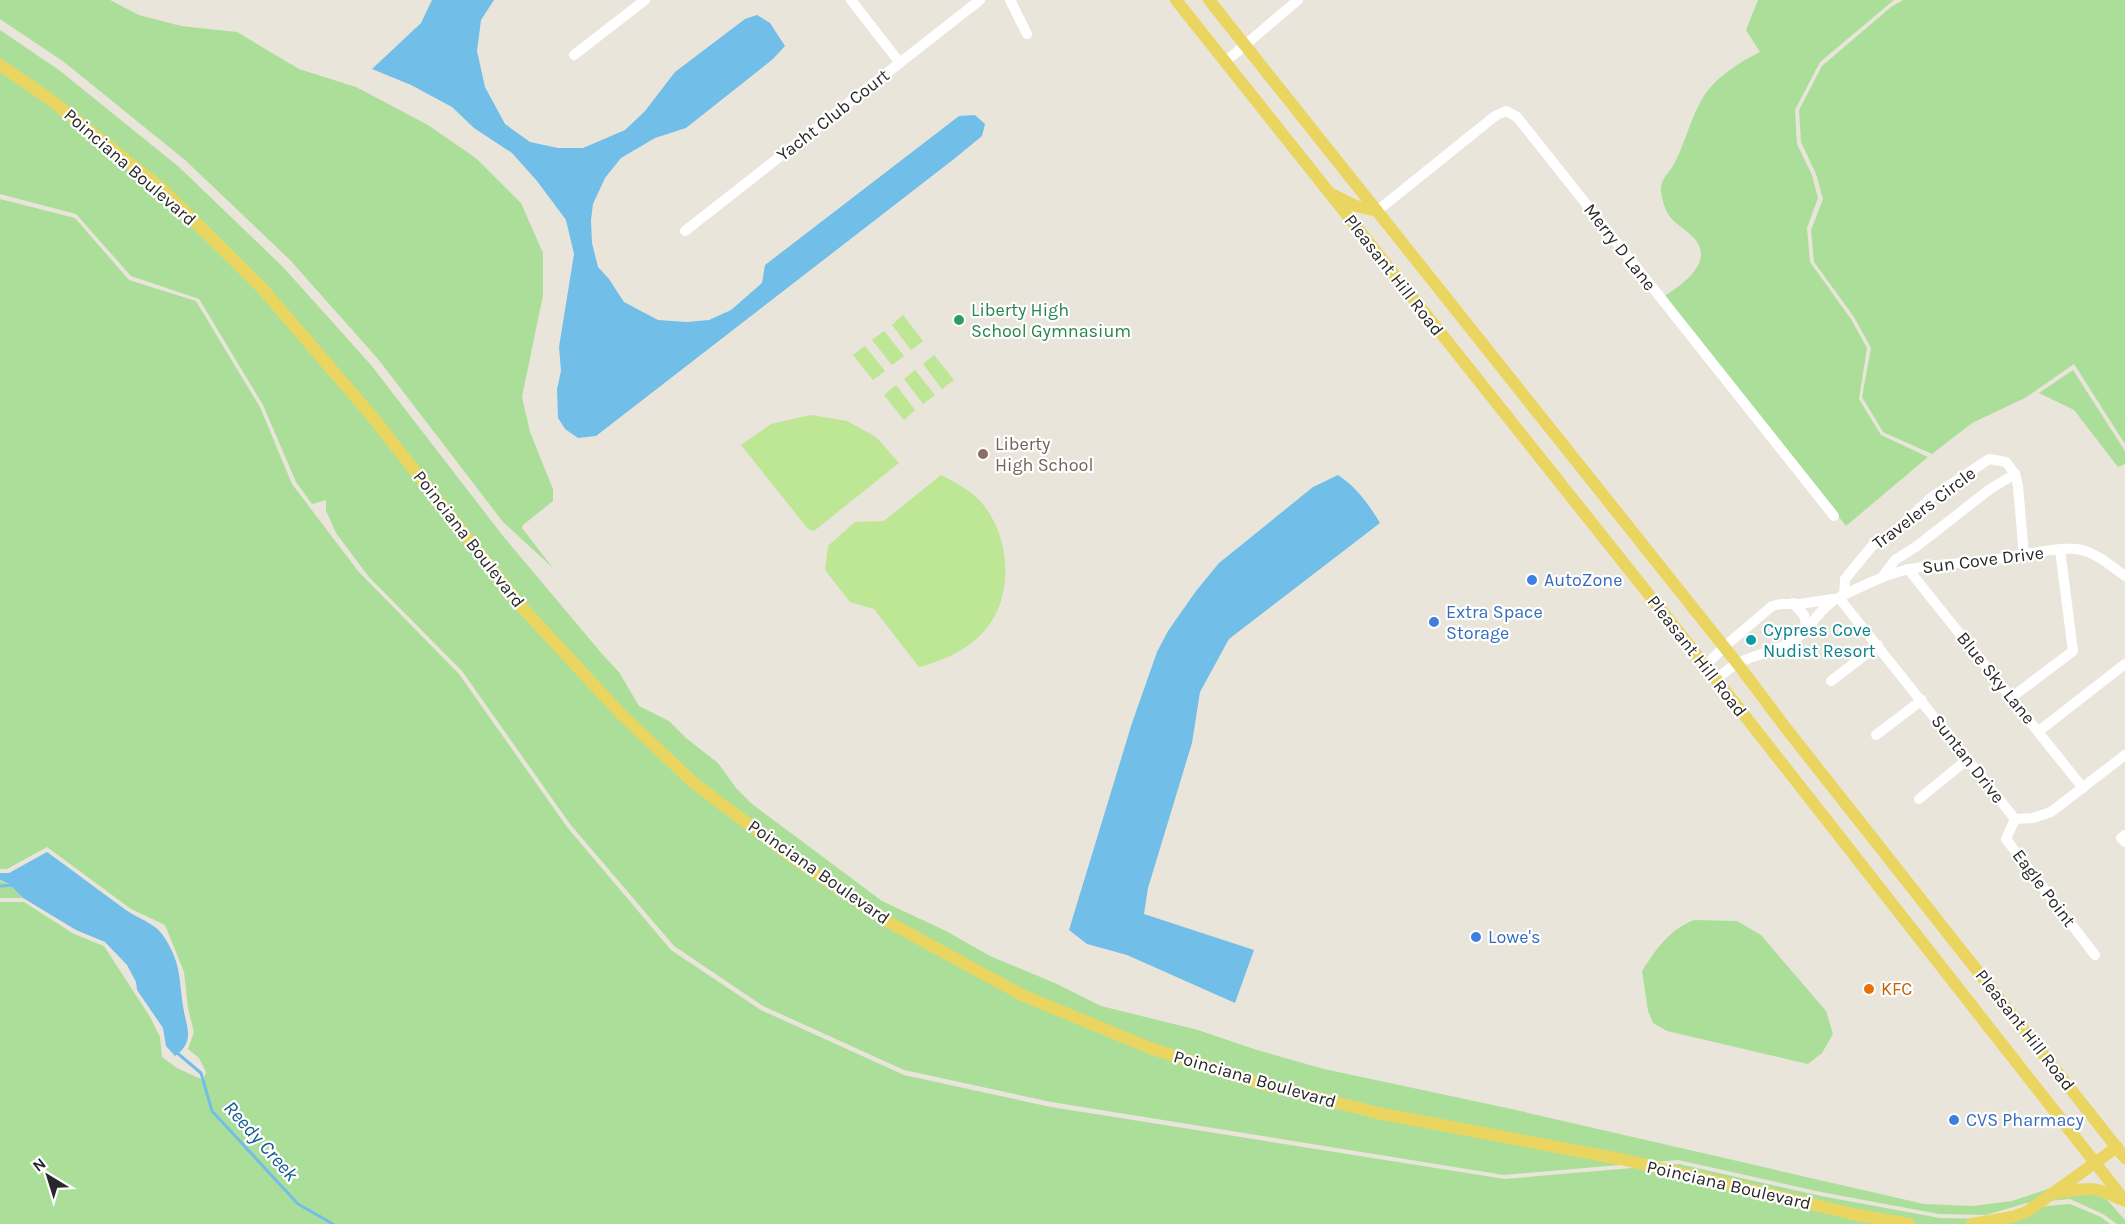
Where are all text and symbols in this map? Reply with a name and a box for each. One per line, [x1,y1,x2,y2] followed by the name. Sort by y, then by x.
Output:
[772,64,894,166] street label: Yacht Club Court
[59,104,201,230] street label: Poinciana Boulevard
[1579,199,1661,295] street label: Merry D Lane
[1340,210,1448,340] street label: Pleasant Hill Road
[971,299,1131,342] place label: Liberty High School Gymnasium
[952,313,966,327] marker: Liberty High School Gymnasium
[995,433,1093,476] place label: Liberty High School
[976,447,990,461] marker: Liberty High School
[1868,462,1980,554] street label: Travelers Circle
[409,466,529,612] street label: Poinciana Boulevard
[1921,542,2045,578] street label: Sun Cove Drive
[1544,569,1622,591] place label: AutoZone
[1525,573,1539,587] marker: AutoZone
[1643,591,1751,721] street label: Pleasant Hill Road
[1446,601,1543,644] place label: Extra Space Storage
[1427,615,1441,629] marker: Extra Space Storage
[1763,619,1876,662] place label: Cypress Cove Nudist Resort
[1952,627,2040,729] street label: Blue Sky Lane
[1744,633,1758,647] marker: Cypress Cove Nudist Resort
[1927,710,2009,808] street label: Suntan Drive
[744,815,894,929] street label: Poinciana Boulevard
[2008,845,2080,931] street label: Eagle Point
[1488,926,1540,948] place label: Lowe's
[1469,930,1483,944] marker: Lowe's
[1971,965,2079,1095] street label: Pleasant Hill Road
[1881,978,1912,1000] place label: KFC
[1862,982,1876,996] marker: KFC
[1171,1045,1339,1113] street label: Poinciana Boulevard
[219,1096,304,1186] water label: Reedy Creek
[1966,1109,2085,1131] place label: CVS Pharmacy
[1947,1113,1961,1127] marker: CVS Pharmacy
[18,1146,78,1206] north arrow
[29,1154,49,1176] text: N
[1645,1155,1813,1215] street label: Poinciana Boulevard

